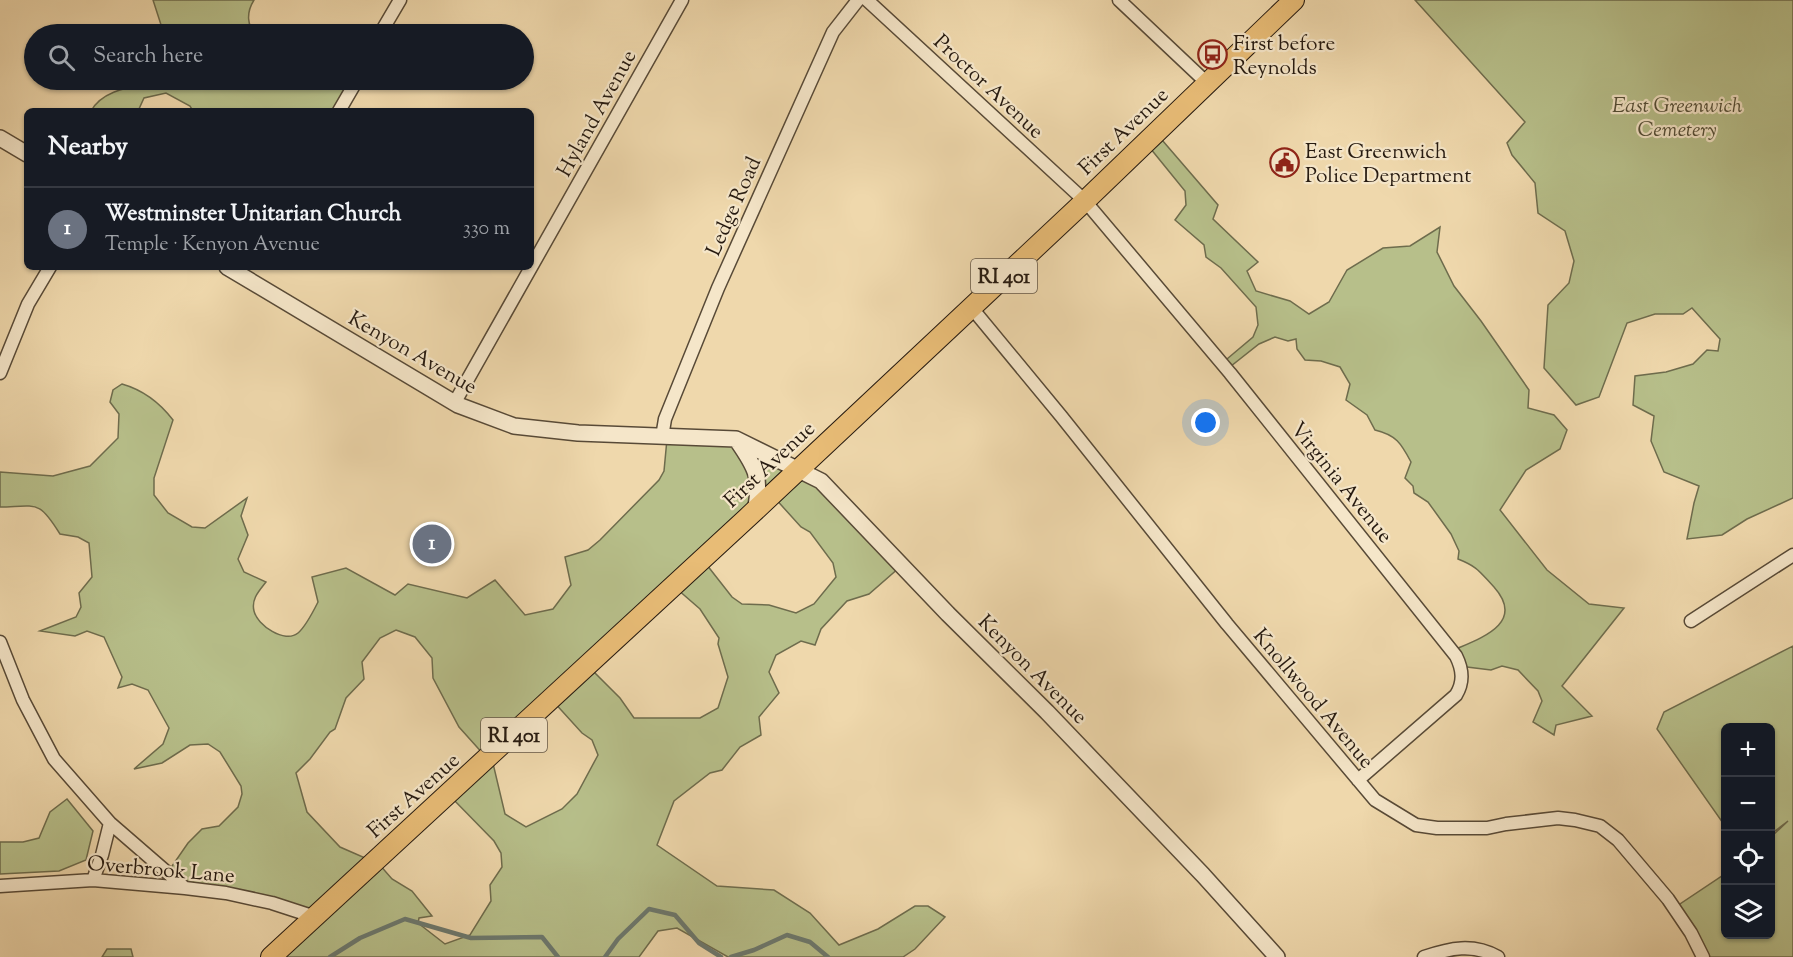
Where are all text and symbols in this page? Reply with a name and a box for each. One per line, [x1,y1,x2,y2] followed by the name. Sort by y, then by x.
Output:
[24,24,534,90] search box
[926,28,1050,147] street label: Proctor Avenue
[1233,30,1335,84] place label: First before Reynolds
[1196,39,1228,71] bus stop icon: First before Reynolds
[45,41,78,74] icon: search
[93,41,203,73] text: Search here
[550,45,645,183] street label: Hyland Avenue
[1073,82,1176,183] street label: First Avenue
[1612,92,1742,146] park label: East Greenwich Cemetery
[48,129,128,166] text: Nearby
[1305,138,1471,192] place label: East Greenwich Police Department
[1268,147,1300,179] public building icon: East Greenwich Police Department
[700,152,770,261] street label: Ledge Road
[105,199,401,231] text: Westminster Unitarian Church
[64,215,71,244] text: 1
[463,215,510,244] text: 330 m
[105,231,320,260] text: Temple · Kenyon Avenue
[971,259,1037,293] road number: RI 401
[342,305,482,403] street label: Kenyon Avenue
[1191,408,1220,437] your location
[718,415,823,516] street label: First Avenue
[1282,416,1399,550] street label: Virginia Avenue
[412,522,452,566] pin: 1
[970,609,1093,732] street label: Kenyon Avenue
[1245,623,1380,776] street label: Knollwood Avenue
[481,718,547,752] road number: RI 401
[1721,723,1775,939] map controls
[1721,723,1775,777] button: +
[362,747,467,846] street label: First Avenue
[1721,777,1775,831] button: −
[1721,831,1775,885] button: locate
[86,850,236,892] street label: Overbrook Lane
[1721,885,1775,939] button: layers

